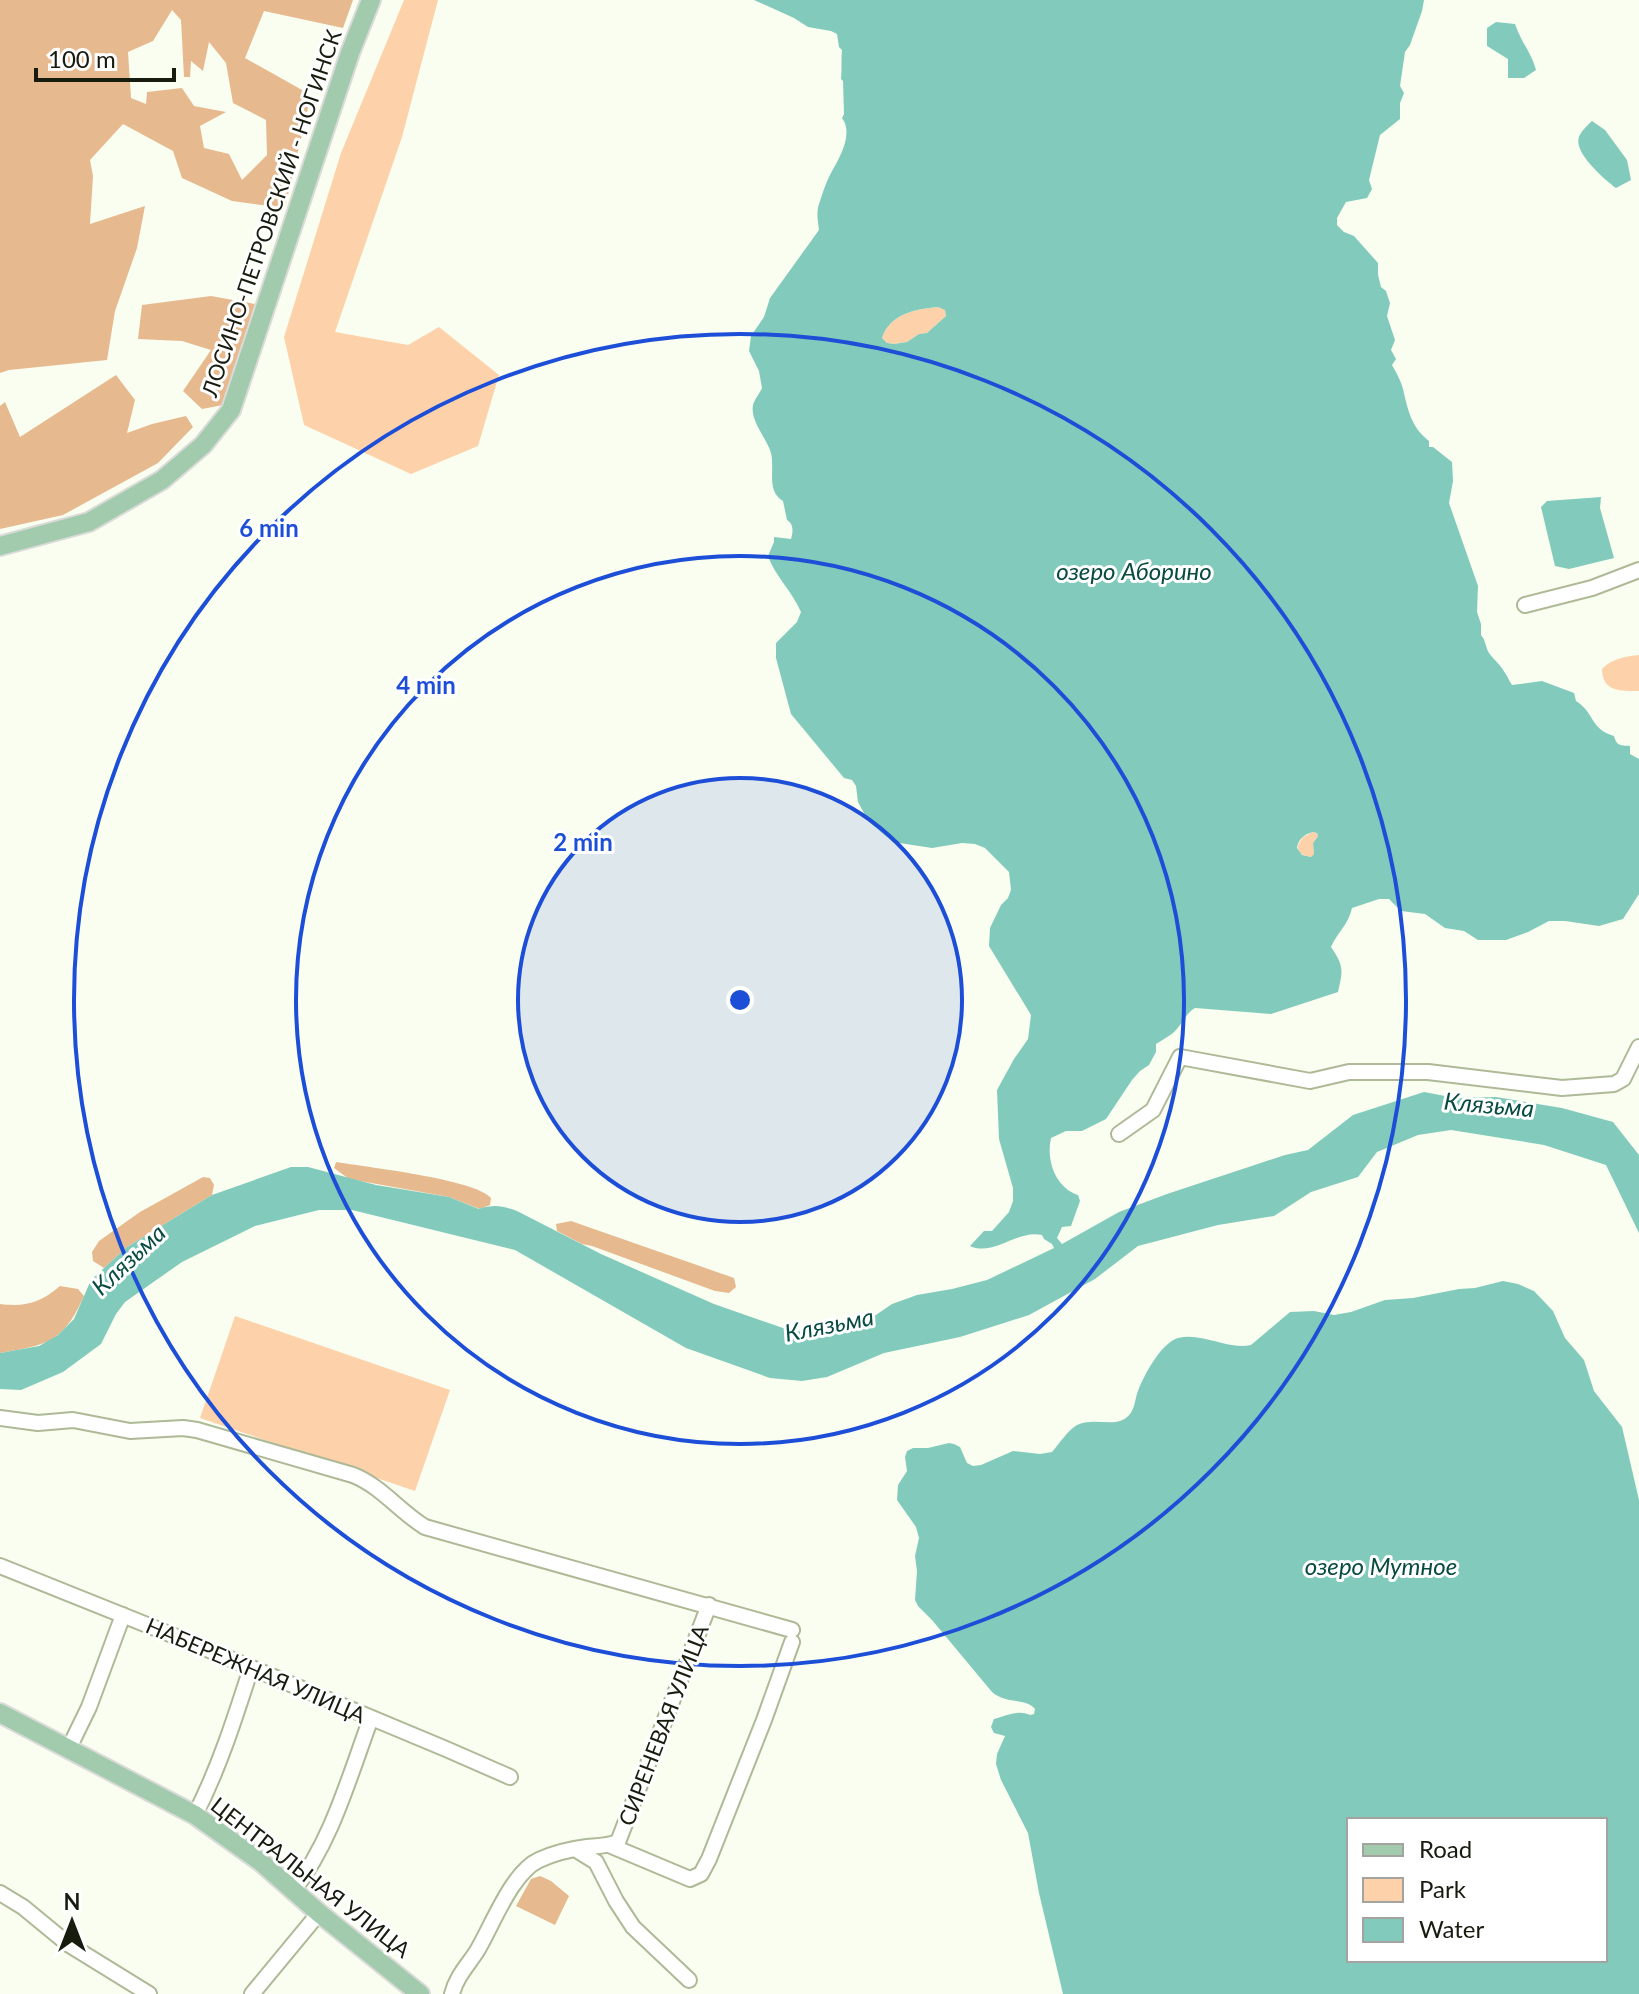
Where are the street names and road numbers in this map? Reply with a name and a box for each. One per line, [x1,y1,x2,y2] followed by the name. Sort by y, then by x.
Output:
[195,26,347,401] street label: ЛОСИНО-ПЕТРОВСКИЙ - НОГИНСК
[142,1611,370,1729] street label: НАБЕРЕЖНАЯ УЛИЦА
[612,1620,714,1829] street label: СИРЕНЕВАЯ УЛИЦА
[206,1791,416,1963] street label: ЦЕНТРАЛЬНАЯ УЛИЦА

